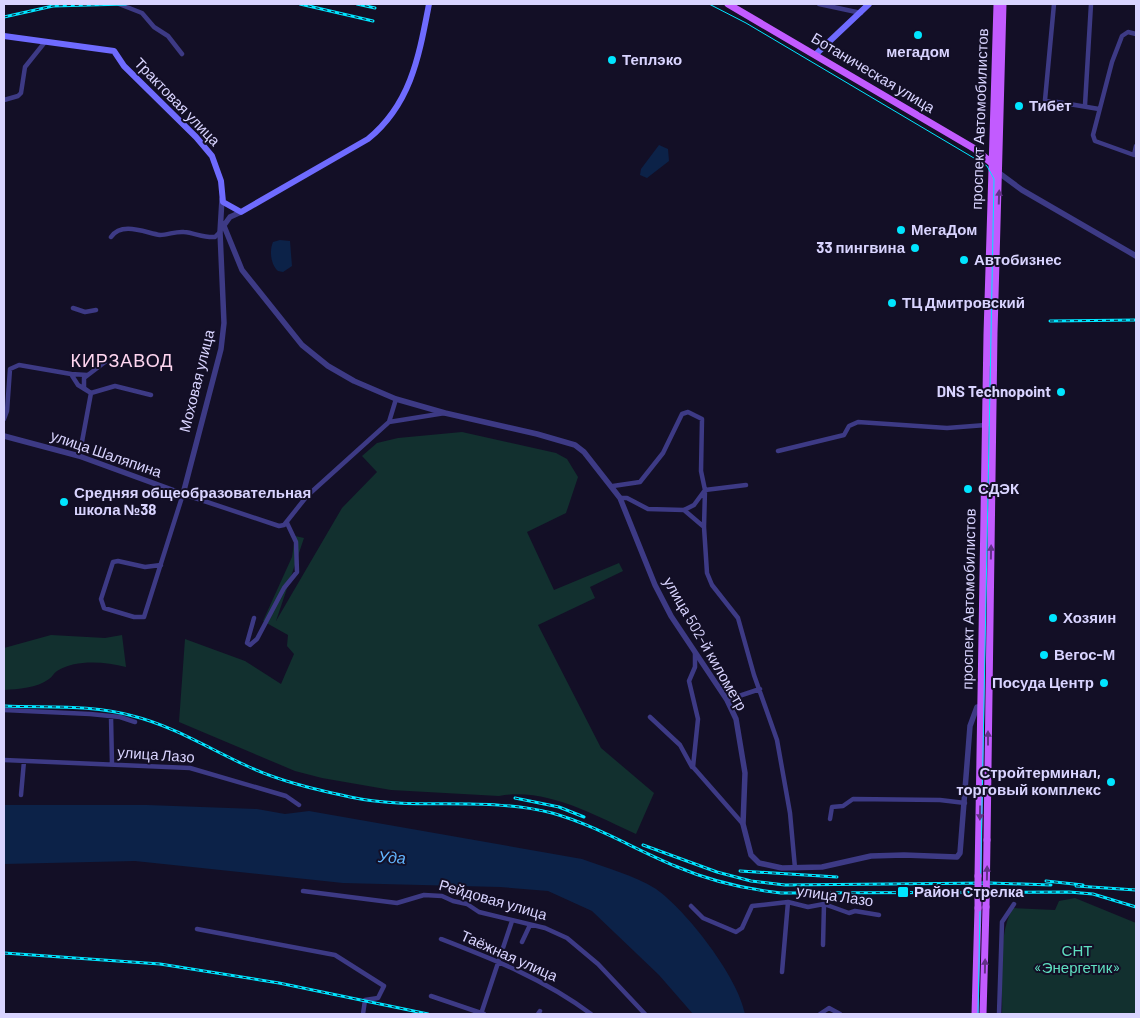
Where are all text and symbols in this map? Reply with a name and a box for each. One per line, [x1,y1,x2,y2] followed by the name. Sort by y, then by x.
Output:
[809,28,939,116] street label: Ботаническая улица
[967,28,991,210] street label: проспект Автомобилистов
[912,29,924,41] marker: мегадом
[886,42,950,60] place label: мегадом
[622,50,682,68] place label: Теплэко
[131,54,225,149] street label: Трактовая улица
[606,54,618,66] marker: Теплэко
[1029,96,1072,114] place label: Тибет
[1013,100,1025,112] marker: Тибет
[995,189,1003,205] one-way arrow
[911,220,977,238] place label: МегаДом
[895,224,907,236] marker: МегаДом
[816,238,906,256] place label: 33 пингвина
[909,242,921,254] marker: 33 пингвина
[974,250,1062,268] place label: Автобизнес
[958,254,970,266] marker: Автобизнес
[902,293,1025,311] place label: ТЦ Дмитровский
[886,297,898,309] marker: ТЦ Дмитровский
[175,327,218,434] street label: Моховая улица
[70,349,174,371] district label: КИРЗАВОД
[937,382,1051,400] place label: DNS Technopoint
[1055,386,1067,398] marker: DNS Technopoint
[48,426,165,481] street label: улица Шаляпина
[978,479,1020,497] place label: СДЭК
[74,483,311,518] place label: Средняя общеобразовательная школа №38
[962,483,974,495] marker: СДЭК
[58,496,70,508] marker: Средняя общеобразовательная школа №38
[957,508,979,690] street label: проспект Автомобилистов
[987,543,995,559] one-way arrow
[660,573,751,714] street label: улица 502-й километр
[1063,608,1116,626] place label: Хозяин
[1047,612,1059,624] marker: Хозяин
[1054,645,1115,663] place label: Вегос-М
[1038,649,1050,661] marker: Вегос-М
[992,673,1094,691] place label: Посуда Центр
[1098,677,1110,689] marker: Посуда Центр
[984,730,992,746] one-way arrow
[117,742,195,766] street label: улица Лазо
[956,763,1101,798] place label: Стройтерминал, торговый комплекс
[1105,776,1117,788] marker: Стройтерминал, торговый комплекс
[976,805,984,821] one-way arrow
[377,846,407,867] water label: Уда
[983,865,991,881] one-way arrow
[437,875,550,923] street label: Рейдовая улица
[796,881,875,909] street label: улица Лазо
[914,882,1024,900] place label: Район Стрелка
[896,885,910,899] marker: Район Стрелка
[458,926,561,985] street label: Таёжная улица
[1034,941,1120,976] park label: СНТ «Энергетик»
[981,957,989,973] one-way arrow

